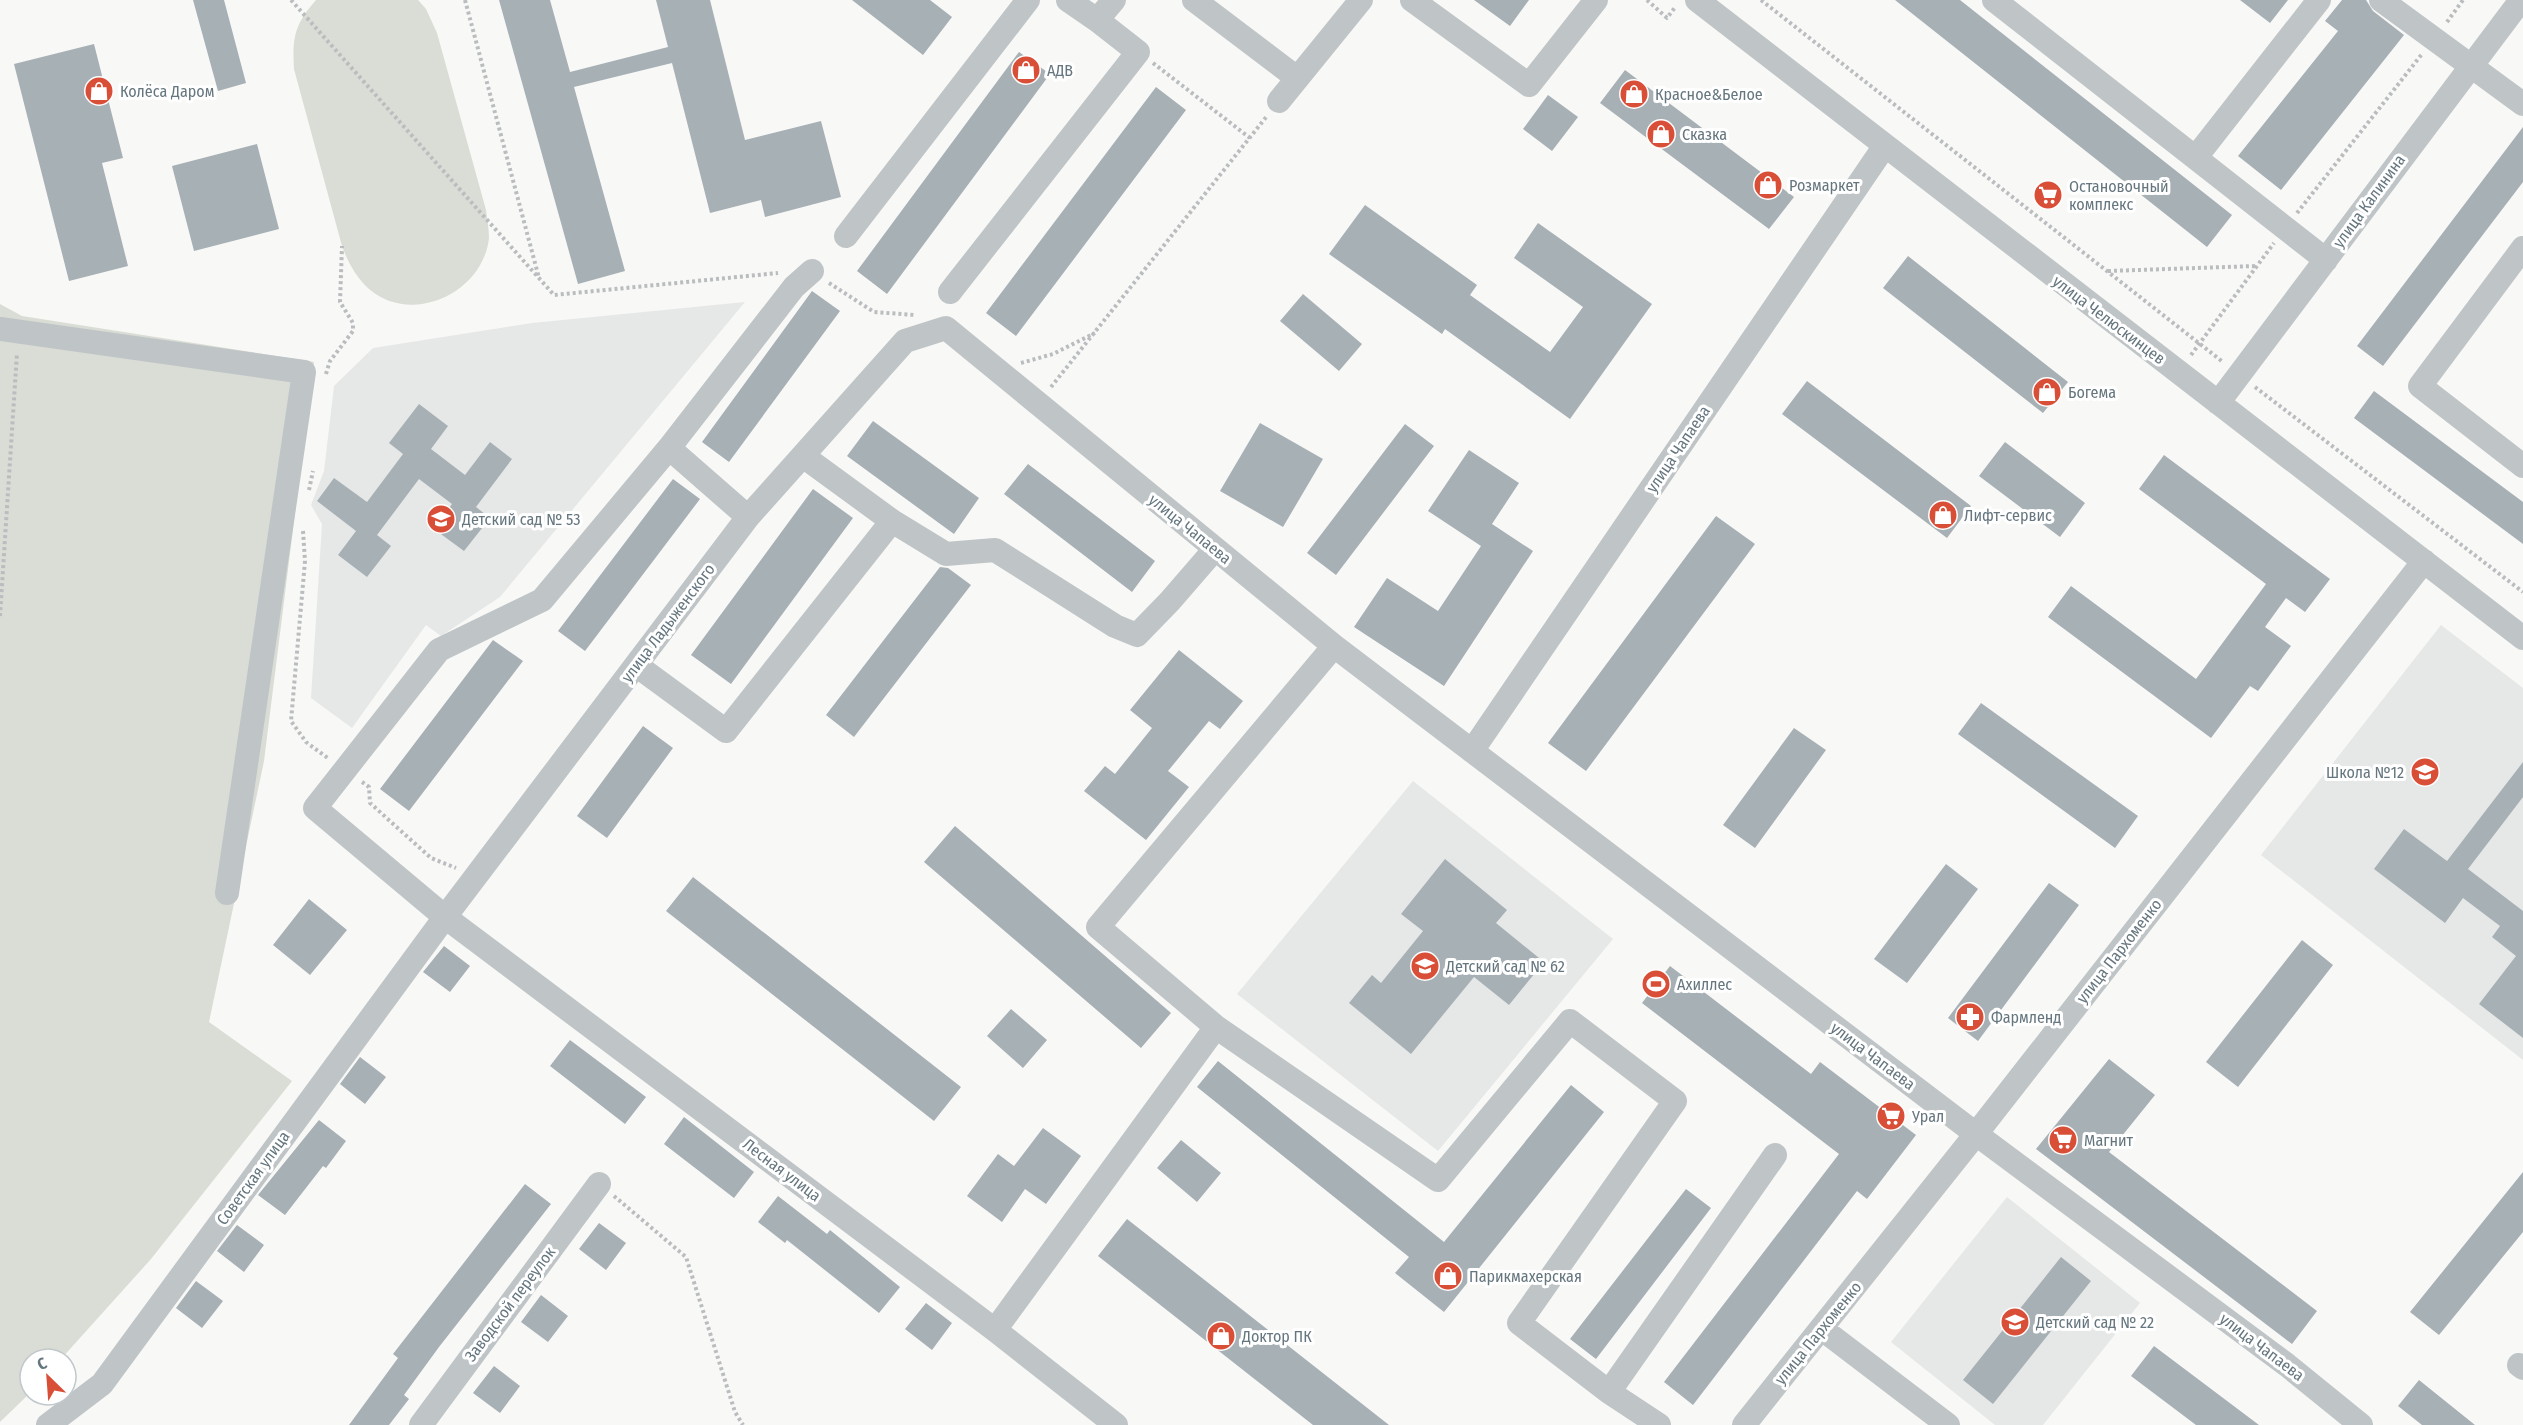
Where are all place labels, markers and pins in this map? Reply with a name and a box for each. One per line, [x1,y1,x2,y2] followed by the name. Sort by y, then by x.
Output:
[1010,54,1042,86] shop icon: АДВ
[1047,61,1073,80] place label: АДВ
[83,75,115,107] shop icon: Колёса Даром
[1618,78,1650,110] shop icon: Красное&Белое
[120,82,214,101] place label: Колёса Даром
[1655,85,1763,104] place label: Красное&Белое
[1645,118,1677,150] shop icon: Сказка
[1682,125,1727,144] place label: Сказка
[1752,169,1784,201] shop icon: Розмаркет
[1789,176,1860,195] place label: Розмаркет
[2069,177,2169,214] place label: Остановочный комплекс
[2032,179,2064,211] supermarket icon: Остановочный комплекс
[2031,376,2063,408] shop icon: Богема
[2068,383,2116,402] place label: Богема
[1927,499,1959,531] shop icon: Лифт-сервис
[425,503,457,535] school or university icon: Детский сад № 53
[1964,506,2052,525] place label: Лифт-сервис
[461,510,580,529] place label: Детский сад № 53
[2409,756,2441,788] school or university icon: Школа №12
[2326,763,2404,782] place label: Школа №12
[1409,950,1441,982] school or university icon: Детский сад № 62
[1445,957,1565,976] place label: Детский сад № 62
[1640,968,1672,1000] sports icon: Ахиллес
[1677,975,1732,994] place label: Ахиллес
[1954,1001,1986,1033] pharmacy icon: Фармленд
[1991,1008,2061,1027] place label: Фармленд
[1875,1100,1907,1132] supermarket icon: Урал
[1911,1107,1944,1126] place label: Урал
[2047,1124,2079,1156] supermarket icon: Магнит
[2084,1131,2134,1150] place label: Магнит
[1432,1260,1464,1292] shop icon: Парикмахерская
[1469,1267,1582,1286] place label: Парикмахерская
[1999,1306,2031,1338] school or university icon: Детский сад № 22
[2035,1313,2154,1332] place label: Детский сад № 22
[1205,1320,1237,1352] shop icon: Доктор ПК
[1241,1327,1312,1346] place label: Доктор ПК

